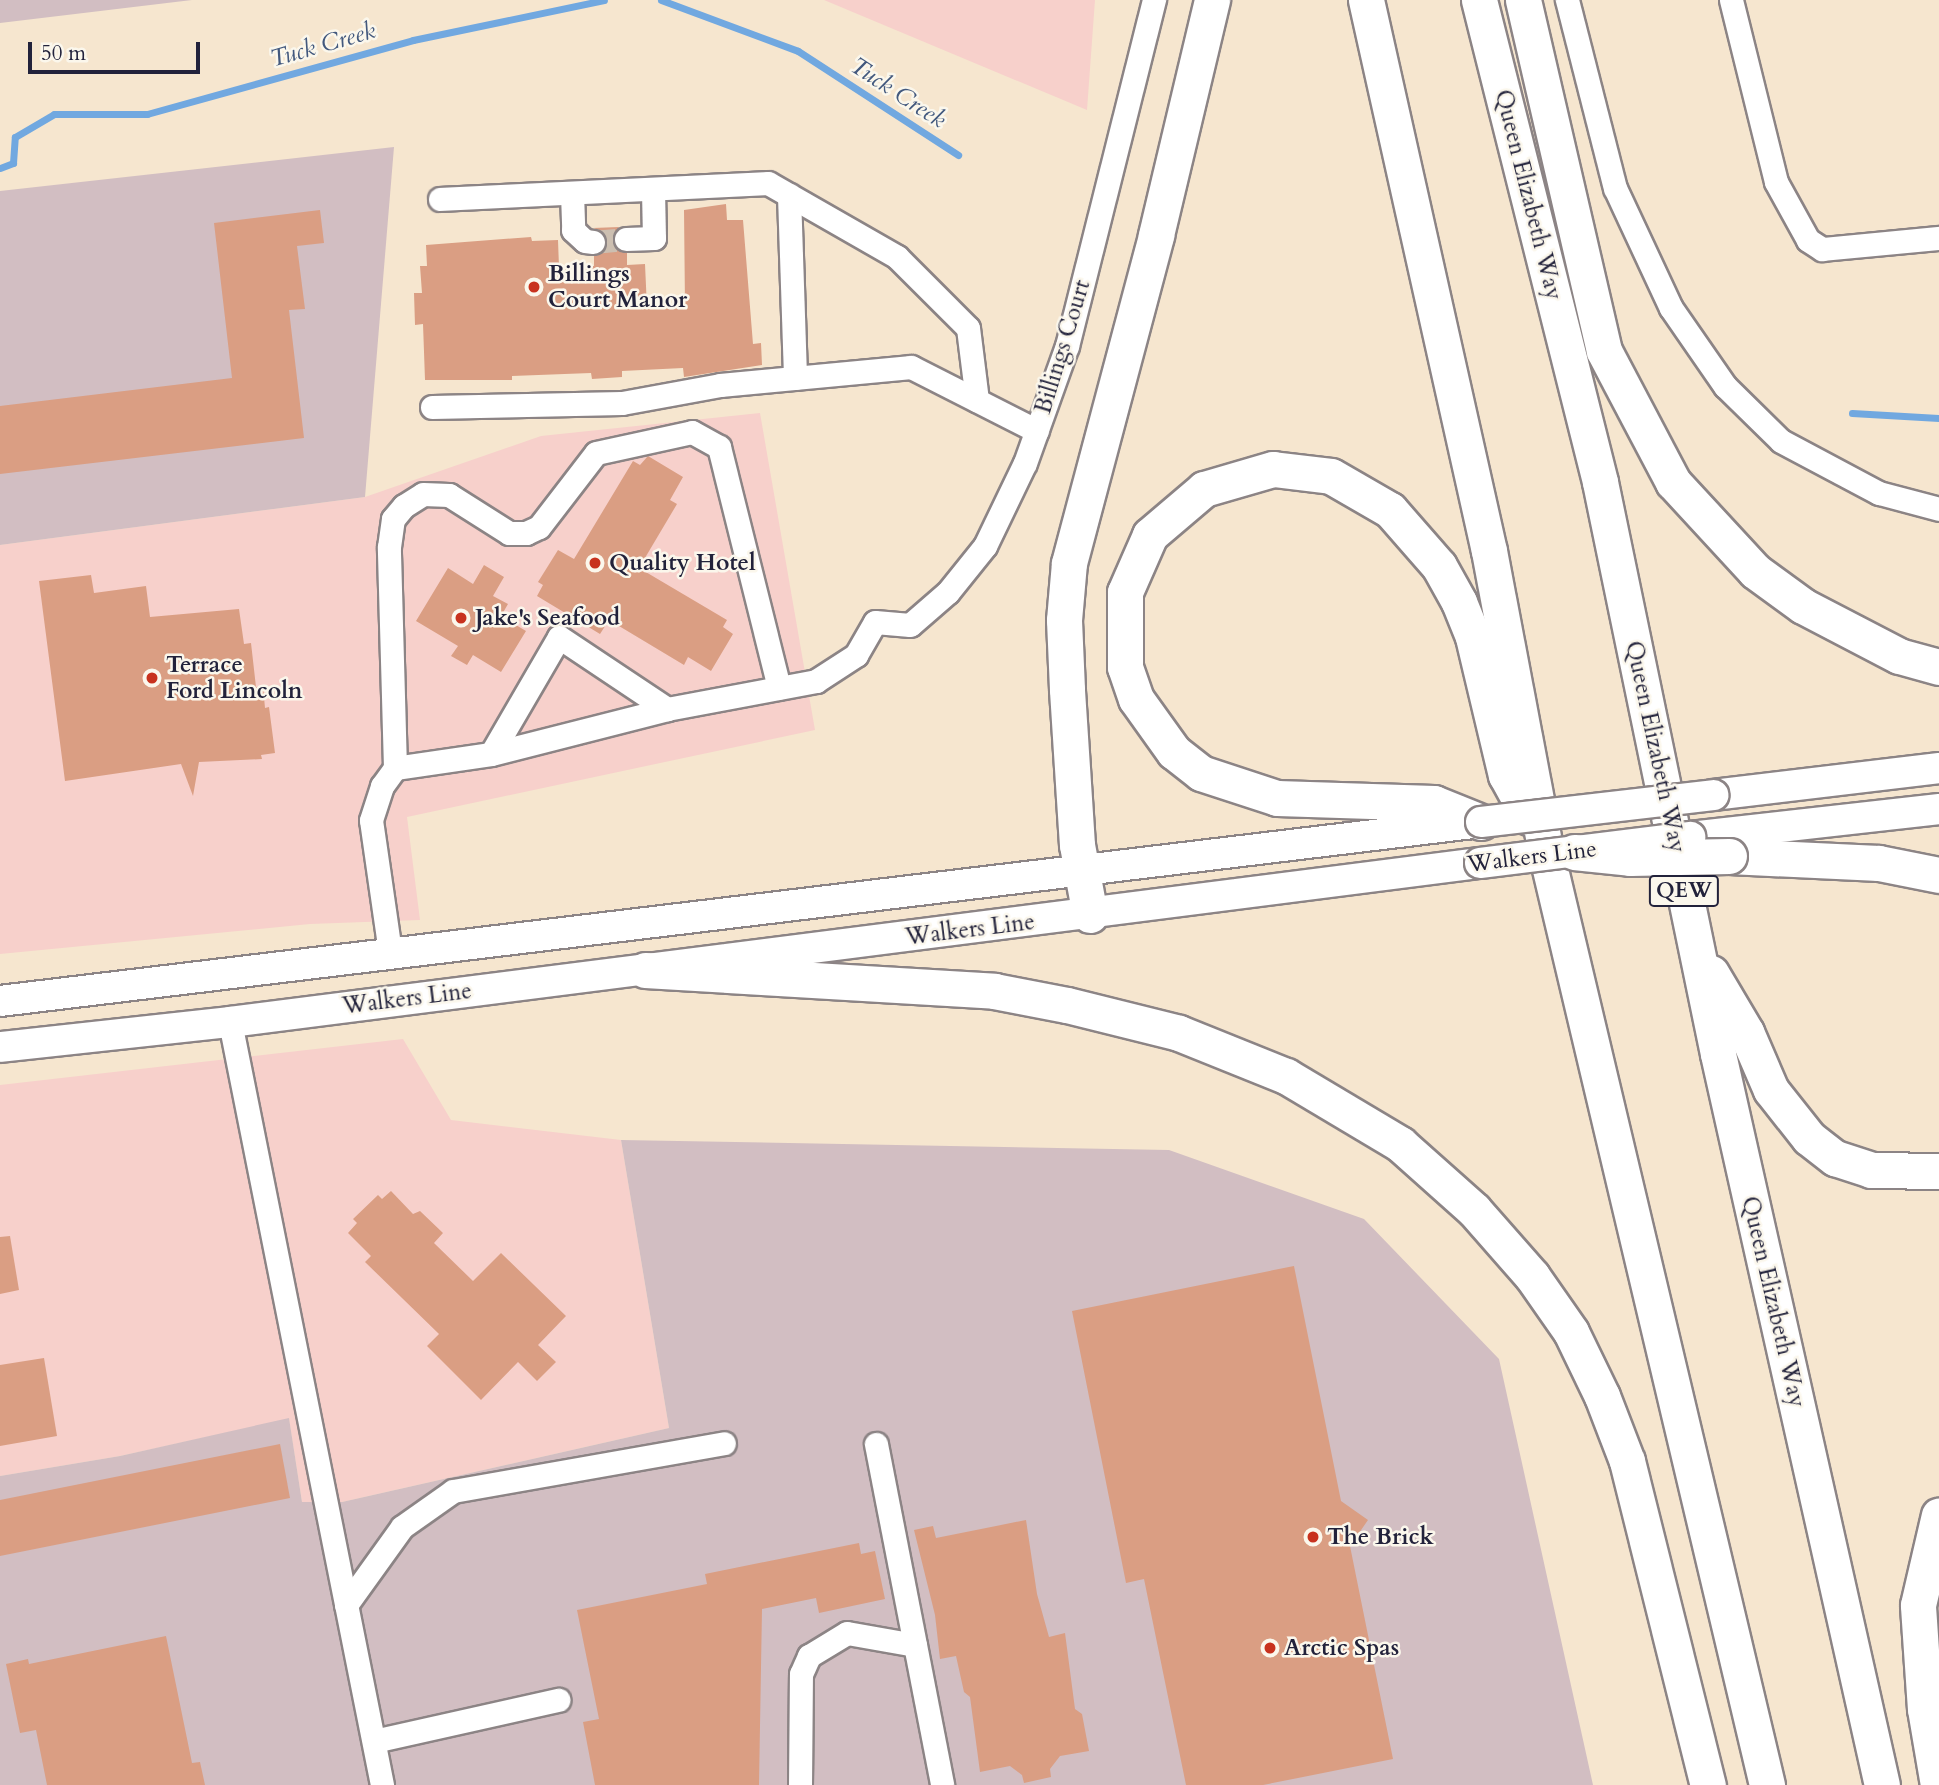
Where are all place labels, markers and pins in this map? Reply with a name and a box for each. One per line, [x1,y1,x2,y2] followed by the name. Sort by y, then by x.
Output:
[548,260,687,314] place label: Billings Court Manor
[526,279,542,295] marker: Billings Court Manor
[609,549,756,577] place label: Quality Hotel
[587,555,603,571] marker: Quality Hotel
[475,604,620,632] place label: Jake's Seafood
[453,610,469,626] marker: Jake's Seafood
[166,651,303,705] place label: Terrace Ford Lincoln
[144,670,160,686] marker: Terrace Ford Lincoln
[1327,1523,1434,1551] place label: The Brick
[1305,1529,1321,1545] marker: The Brick
[1284,1634,1399,1662] place label: Arctic Spas
[1262,1640,1278,1656] marker: Arctic Spas

